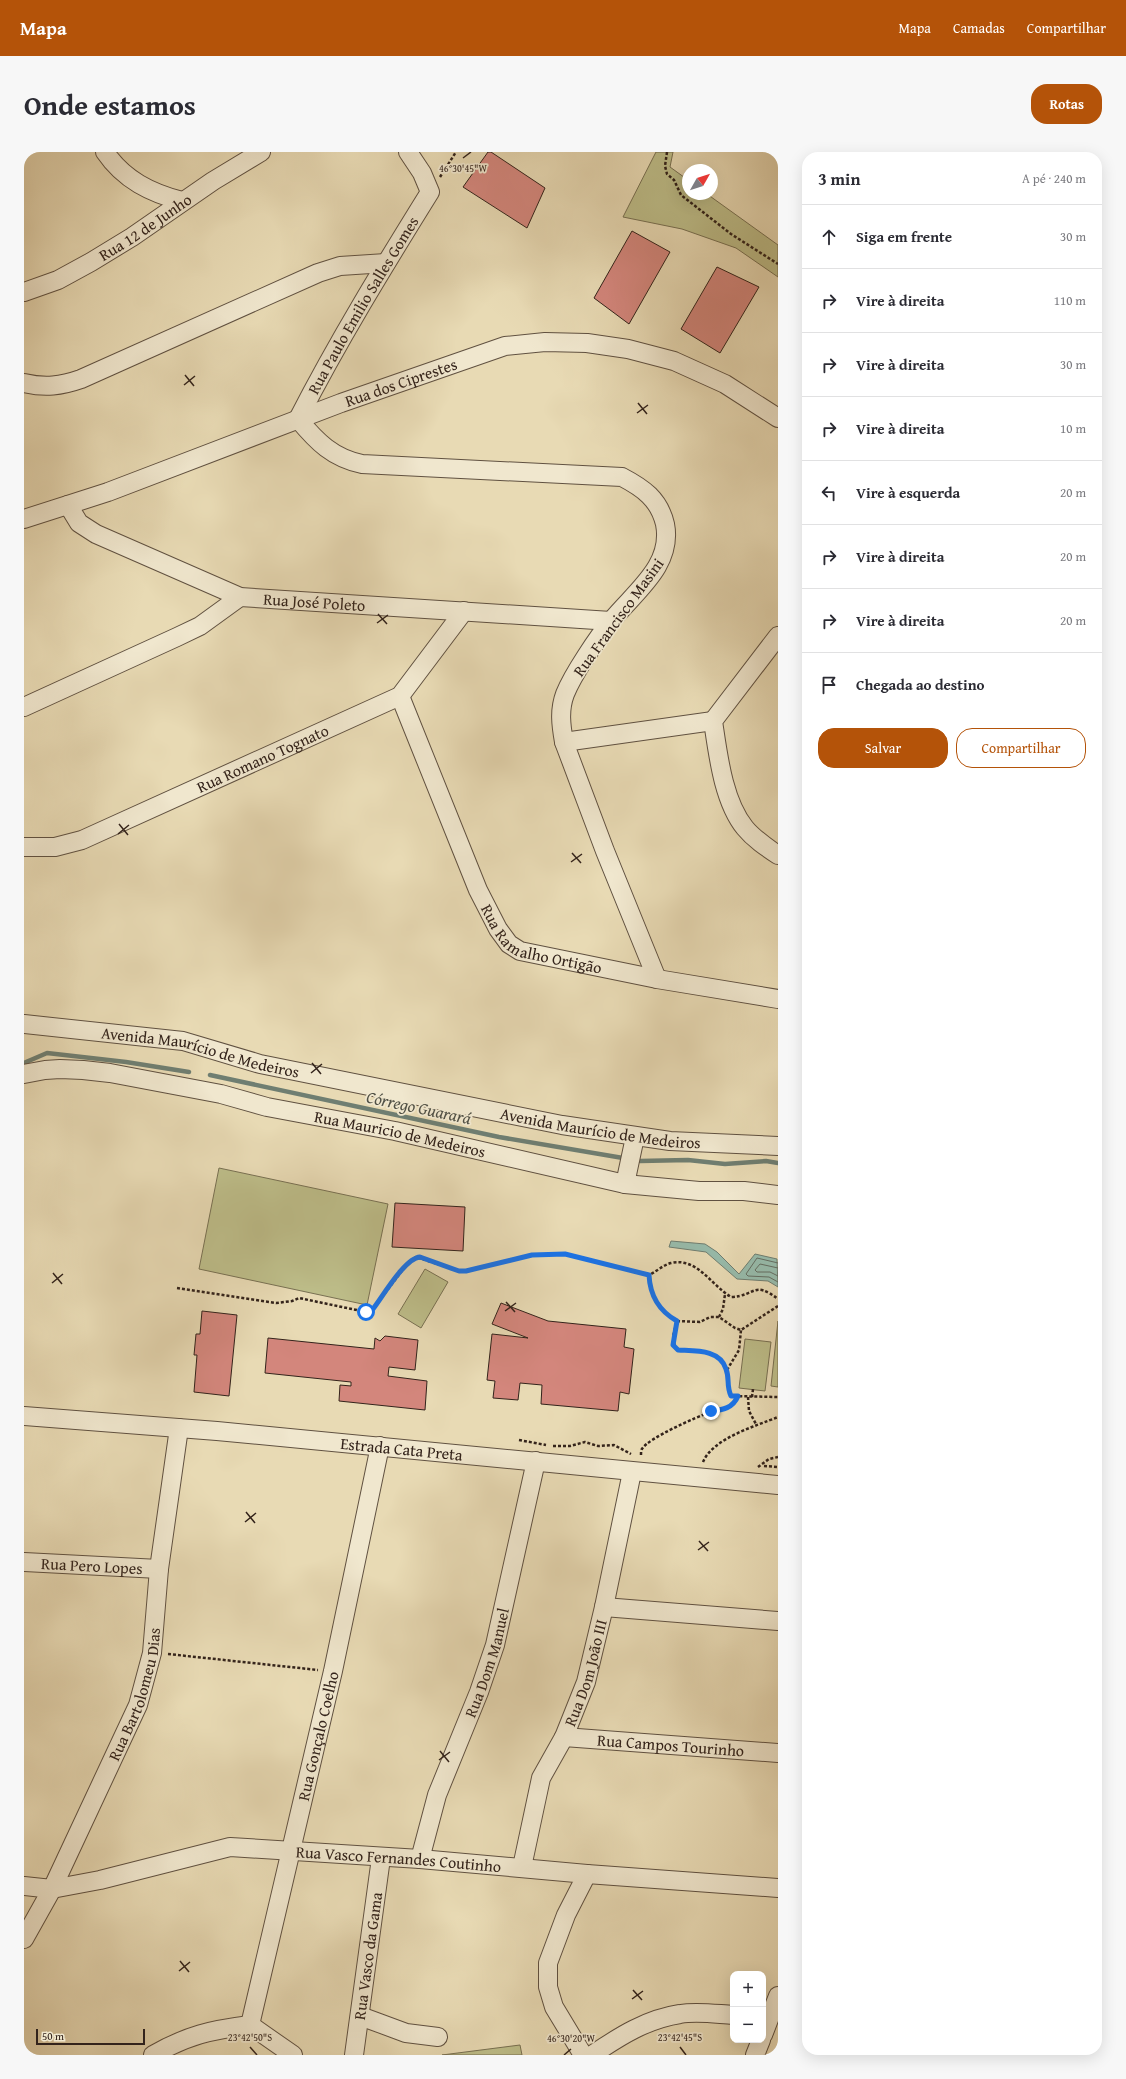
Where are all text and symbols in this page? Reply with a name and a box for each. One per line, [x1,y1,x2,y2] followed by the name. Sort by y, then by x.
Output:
[20,14,67,42] text: Mapa
[899,18,931,38] text: Mapa
[953,18,1005,38] text: Camadas
[1027,18,1106,38] text: Compartilhar
[24,84,196,125] text: Onde estamos
[1031,84,1102,124] button: Rotas
[439,161,487,176] text: 46°30'45"W
[682,164,718,200] north arrow
[818,166,860,191] text: 3 min
[1022,169,1086,188] text: A pé · 240 m
[94,187,196,267] street label: Rua 12 de Junho
[301,211,424,398] street label: Rua Paulo Emilio Salles Gomes
[818,226,840,248] icon: ahead
[856,226,952,247] text: Siga em frente
[1060,227,1086,246] text: 30 m
[818,290,840,312] icon: right
[856,290,944,311] text: Vire à direita
[1054,291,1086,310] text: 110 m
[342,352,460,413] street label: Rua dos Ciprestes
[818,354,840,376] icon: right
[856,354,944,375] text: Vire à direita
[1060,355,1086,374] text: 30 m
[818,418,840,440] icon: right
[856,418,944,439] text: Vire à direita
[1060,419,1086,438] text: 10 m
[818,482,840,504] icon: left
[856,482,960,503] text: Vire à esquerda
[1060,483,1086,502] text: 20 m
[818,546,840,568] icon: right
[856,546,944,567] text: Vire à direita
[1060,547,1086,566] text: 20 m
[567,552,670,681] street label: Rua Francisco Masini
[263,587,366,617] street label: Rua José Poleto
[818,610,840,632] icon: right
[856,610,944,631] text: Vire à direita
[1060,611,1086,630] text: 20 m
[818,674,840,696] icon: arrive
[856,674,984,695] text: Chegada ao destino
[193,718,332,799] street label: Rua Romano Tognato
[818,728,948,768] button: Salvar
[956,728,1086,768] button: Compartilhar
[475,900,604,979] street label: Rua Ramalho Ortigão
[100,1020,302,1084] street label: Avenida Maurício de Medeiros
[364,1084,474,1130] water label: Córrego Guarará
[498,1101,701,1154] street label: Avenida Maurício de Medeiros
[312,1104,488,1163] street label: Rua Mauricio de Medeiros
[357,1303,375,1321] route start
[702,1402,720,1420] route end
[339,1431,464,1467] street label: Estrada Cata Preta
[41,1551,143,1580] street label: Rua Pero Lopes
[458,1605,515,1721] street label: Rua Dom Manuel
[558,1617,613,1730] street label: Rua Dom João III
[102,1627,166,1765] street label: Rua Bartolomeu Dias
[291,1669,345,1803] street label: Rua Gonçalo Coelho
[596,1728,745,1762] street label: Rua Campos Tourinho
[295,1839,502,1878] street label: Rua Vasco Fernandes Coutinho
[347,1890,388,2021] street label: Rua Vasco da Gama
[730,1971,766,2043] map controls
[730,1971,766,2007] button: +
[730,2007,766,2043] button: −
[36,2027,145,2046] scale bar
[42,2028,64,2044] text: 50 m
[228,2030,272,2045] text: 23°42'50"S
[658,2030,702,2045] text: 23°42'45"S
[547,2031,595,2046] text: 46°30'20"W

